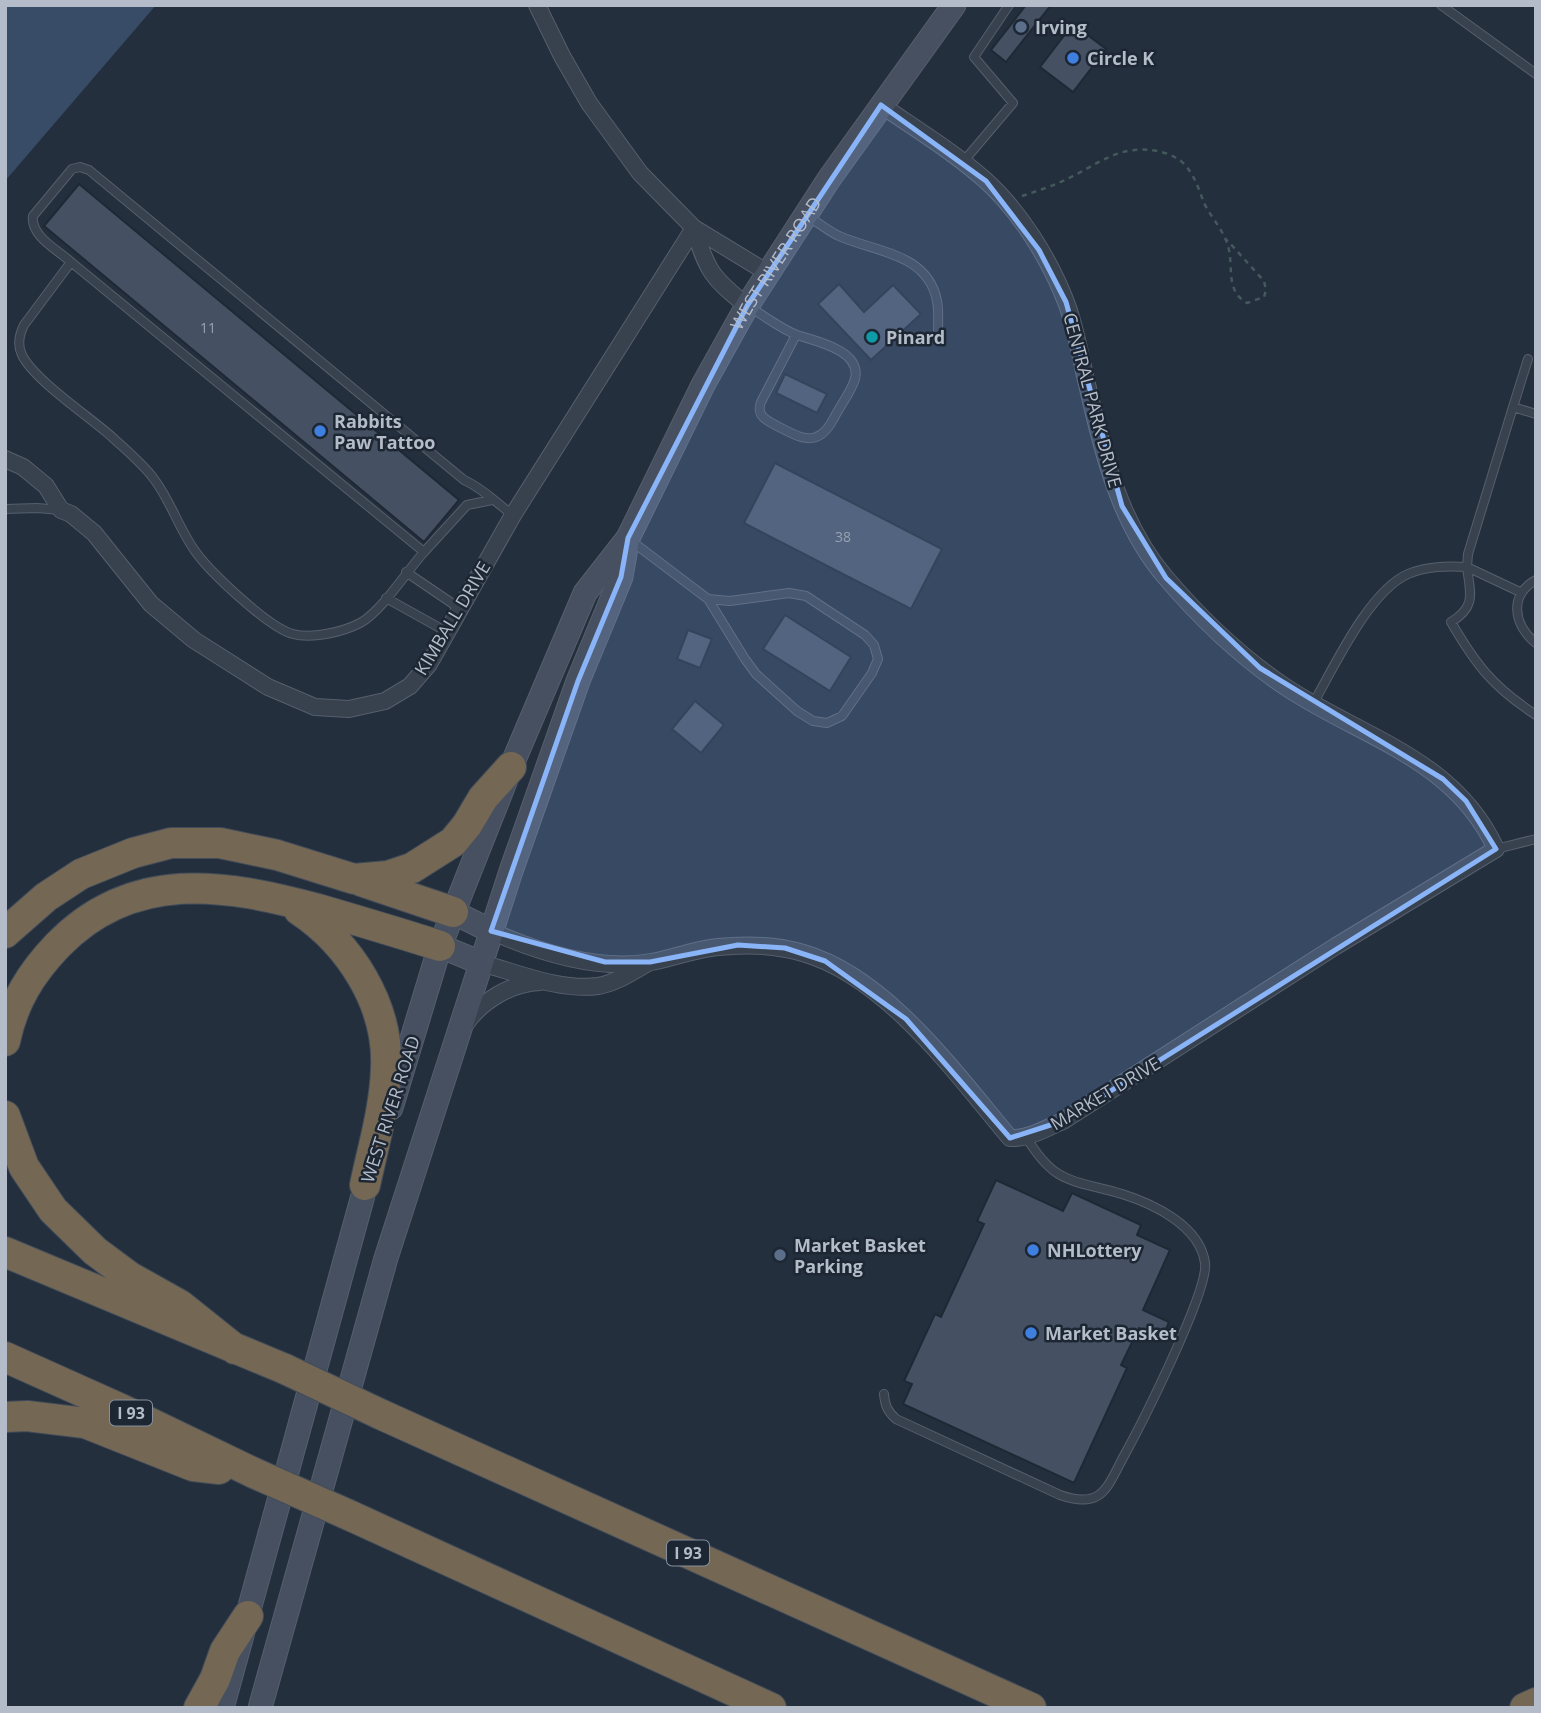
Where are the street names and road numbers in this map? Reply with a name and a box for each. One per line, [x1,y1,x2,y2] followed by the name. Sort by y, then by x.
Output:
[724,192,827,334] street label: WEST RIVER ROAD
[1058,310,1128,490] street label: CENTRAL PARK DRIVE
[409,557,495,679] street label: KIMBALL DRIVE
[355,1032,425,1186] street label: WEST RIVER ROAD
[1046,1051,1164,1135] street label: MARKET DRIVE
[110,1400,152,1426] road number: I 93
[667,1540,709,1566] road number: I 93

